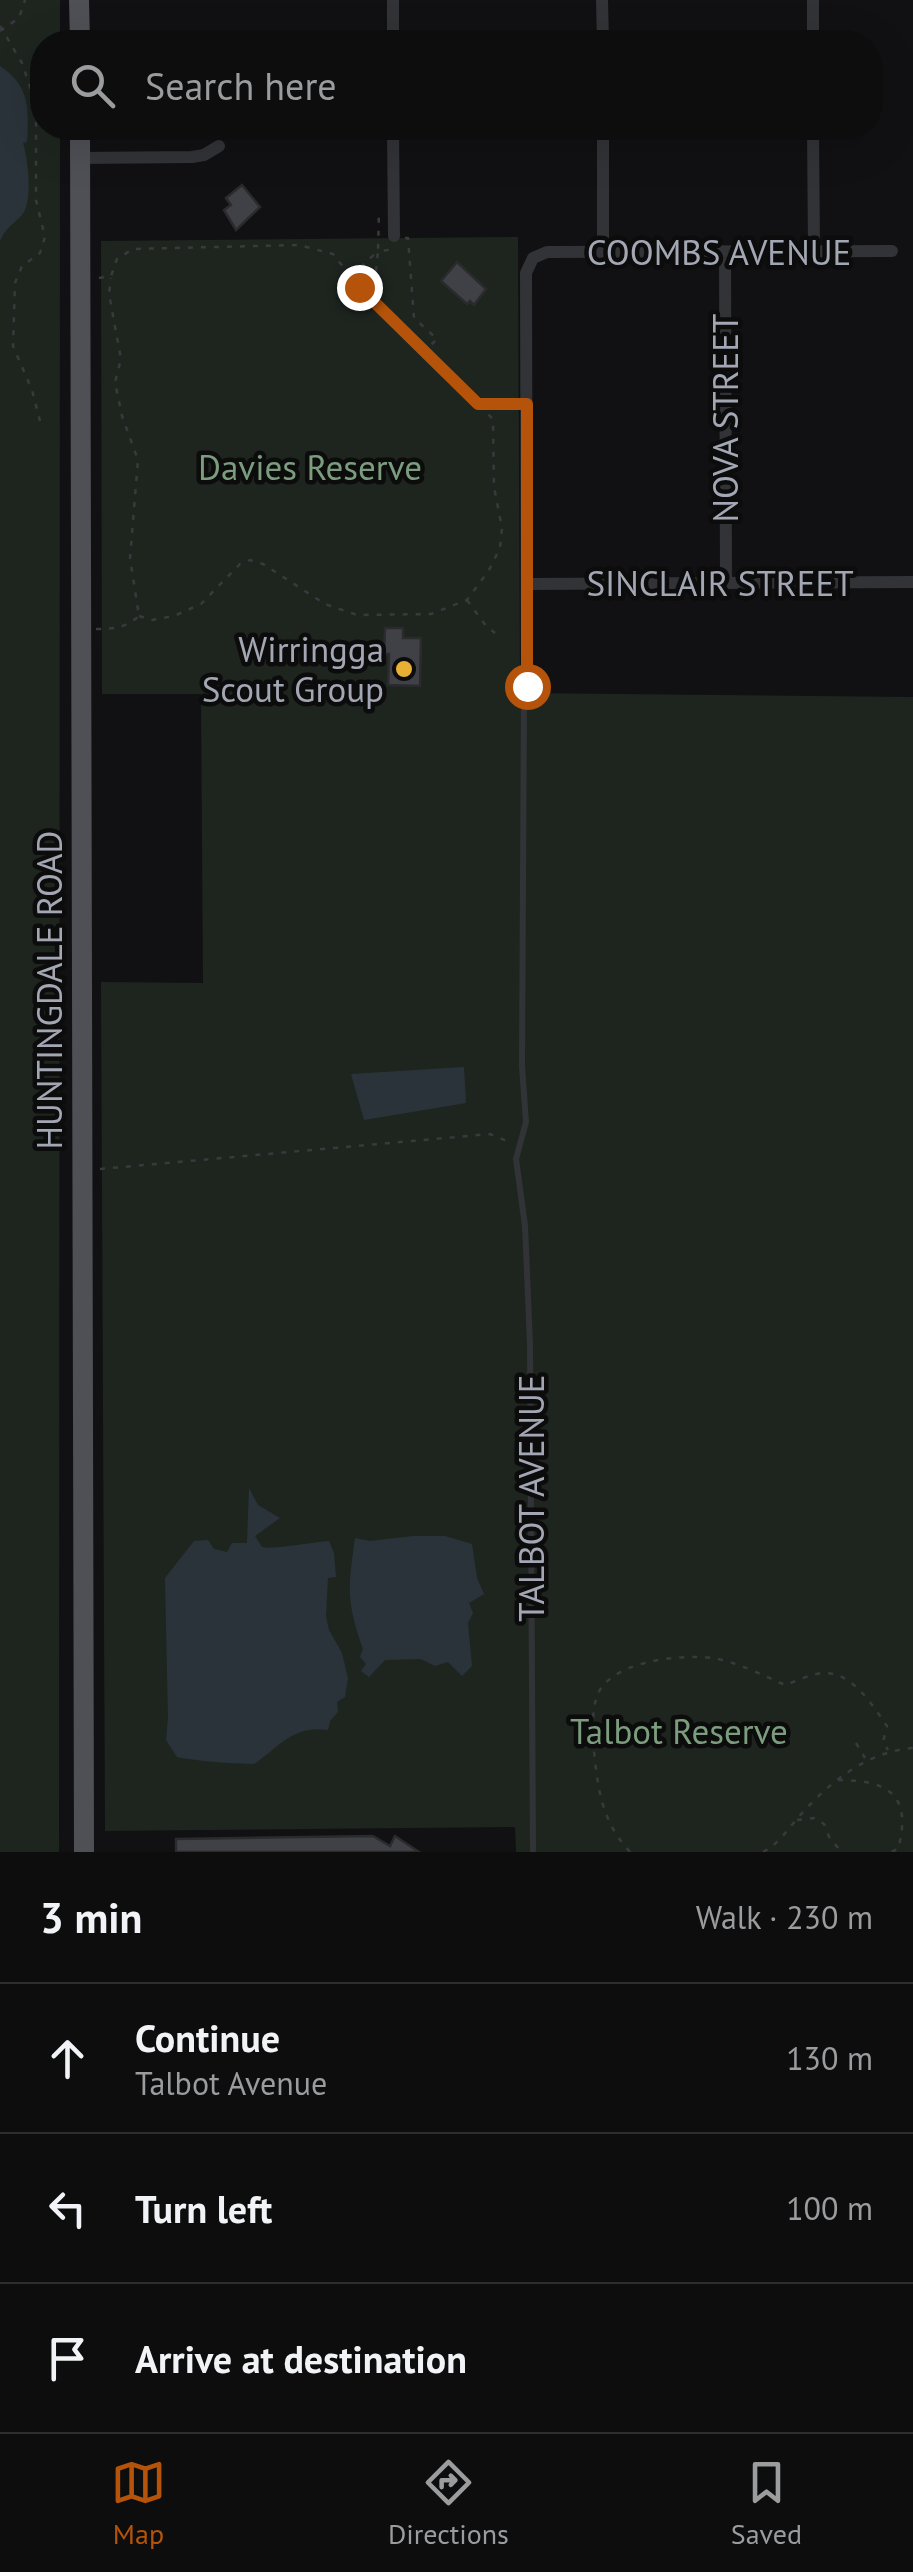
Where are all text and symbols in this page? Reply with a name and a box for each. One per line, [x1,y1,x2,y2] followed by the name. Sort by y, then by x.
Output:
[30,30,883,140] search box
[65,58,120,113] icon: search
[145,61,337,110] text: Search here
[587,229,851,275] street label: COOMBS AVENUE
[337,265,383,311] route end
[702,313,748,523] street label: NOVA STREET
[198,444,422,490] park label: Davies Reserve
[586,560,854,606] street label: SINCLAIR STREET
[202,626,384,712] place label: Wirringga Scout Group
[393,658,415,680] marker: Wirringga Scout Group
[505,664,551,710] route start
[26,831,72,1149] street label: HUNTINGDALE ROAD
[508,1374,554,1622] street label: TALBOT AVENUE
[570,1708,788,1754] park label: Talbot Reserve
[40,1890,142,1945] text: 3 min
[696,1896,873,1938] text: Walk · 230 m
[135,2013,280,2062] text: Continue
[40,2031,95,2086] icon: ahead
[786,2037,873,2079] text: 130 m
[135,2062,327,2104] text: Talbot Avenue
[40,2181,95,2236] icon: left
[135,2184,272,2233] text: Turn left
[786,2187,873,2229] text: 100 m
[40,2331,95,2386] icon: arrive
[135,2334,467,2383] text: Arrive at destination
[111,2455,166,2552] tab: Map
[388,2455,509,2552] tab: Directions
[731,2455,802,2552] tab: Saved

